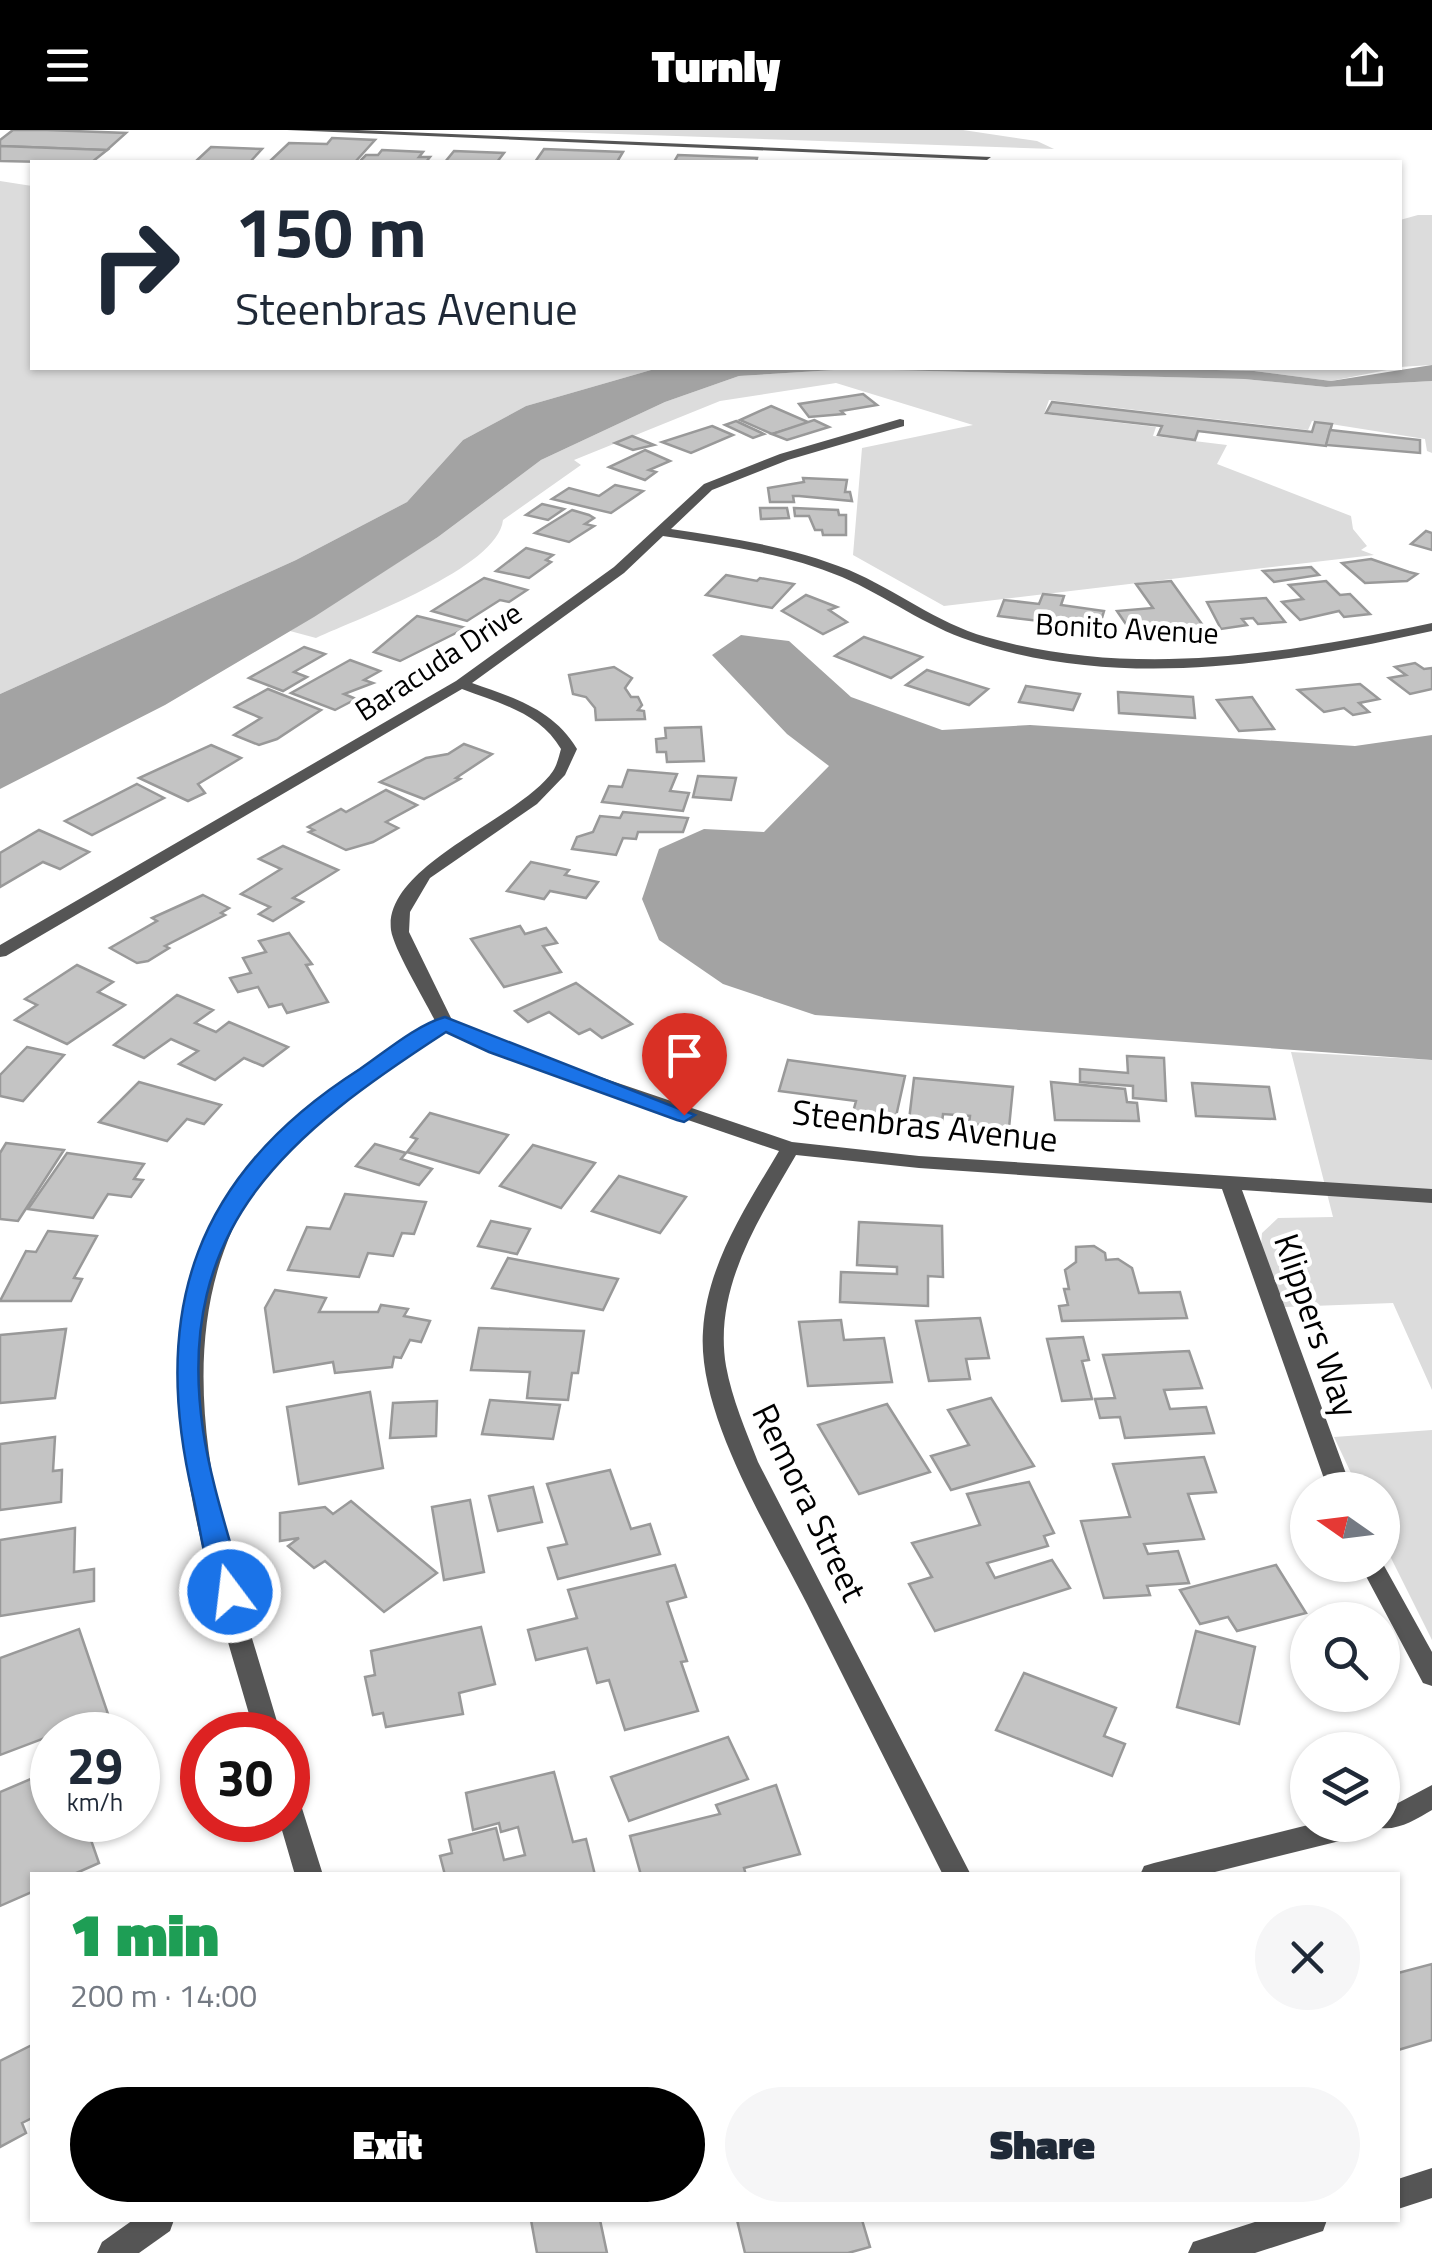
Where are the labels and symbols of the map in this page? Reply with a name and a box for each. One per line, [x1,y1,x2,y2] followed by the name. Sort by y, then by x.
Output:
[345,590,531,732] street label: Baracuda Drive
[1034,600,1220,656] street label: Bonito Avenue
[642,1013,727,1116] pin
[790,1084,1060,1166] street label: Steenbras Avenue
[1260,1226,1374,1424] street label: Klippers Way
[739,1394,881,1610] street label: Remora Street
[1290,1472,1400,1582] north arrow
[178,1540,282,1644] position arrow
[180,1712,310,1842] speed limit sign: 30

